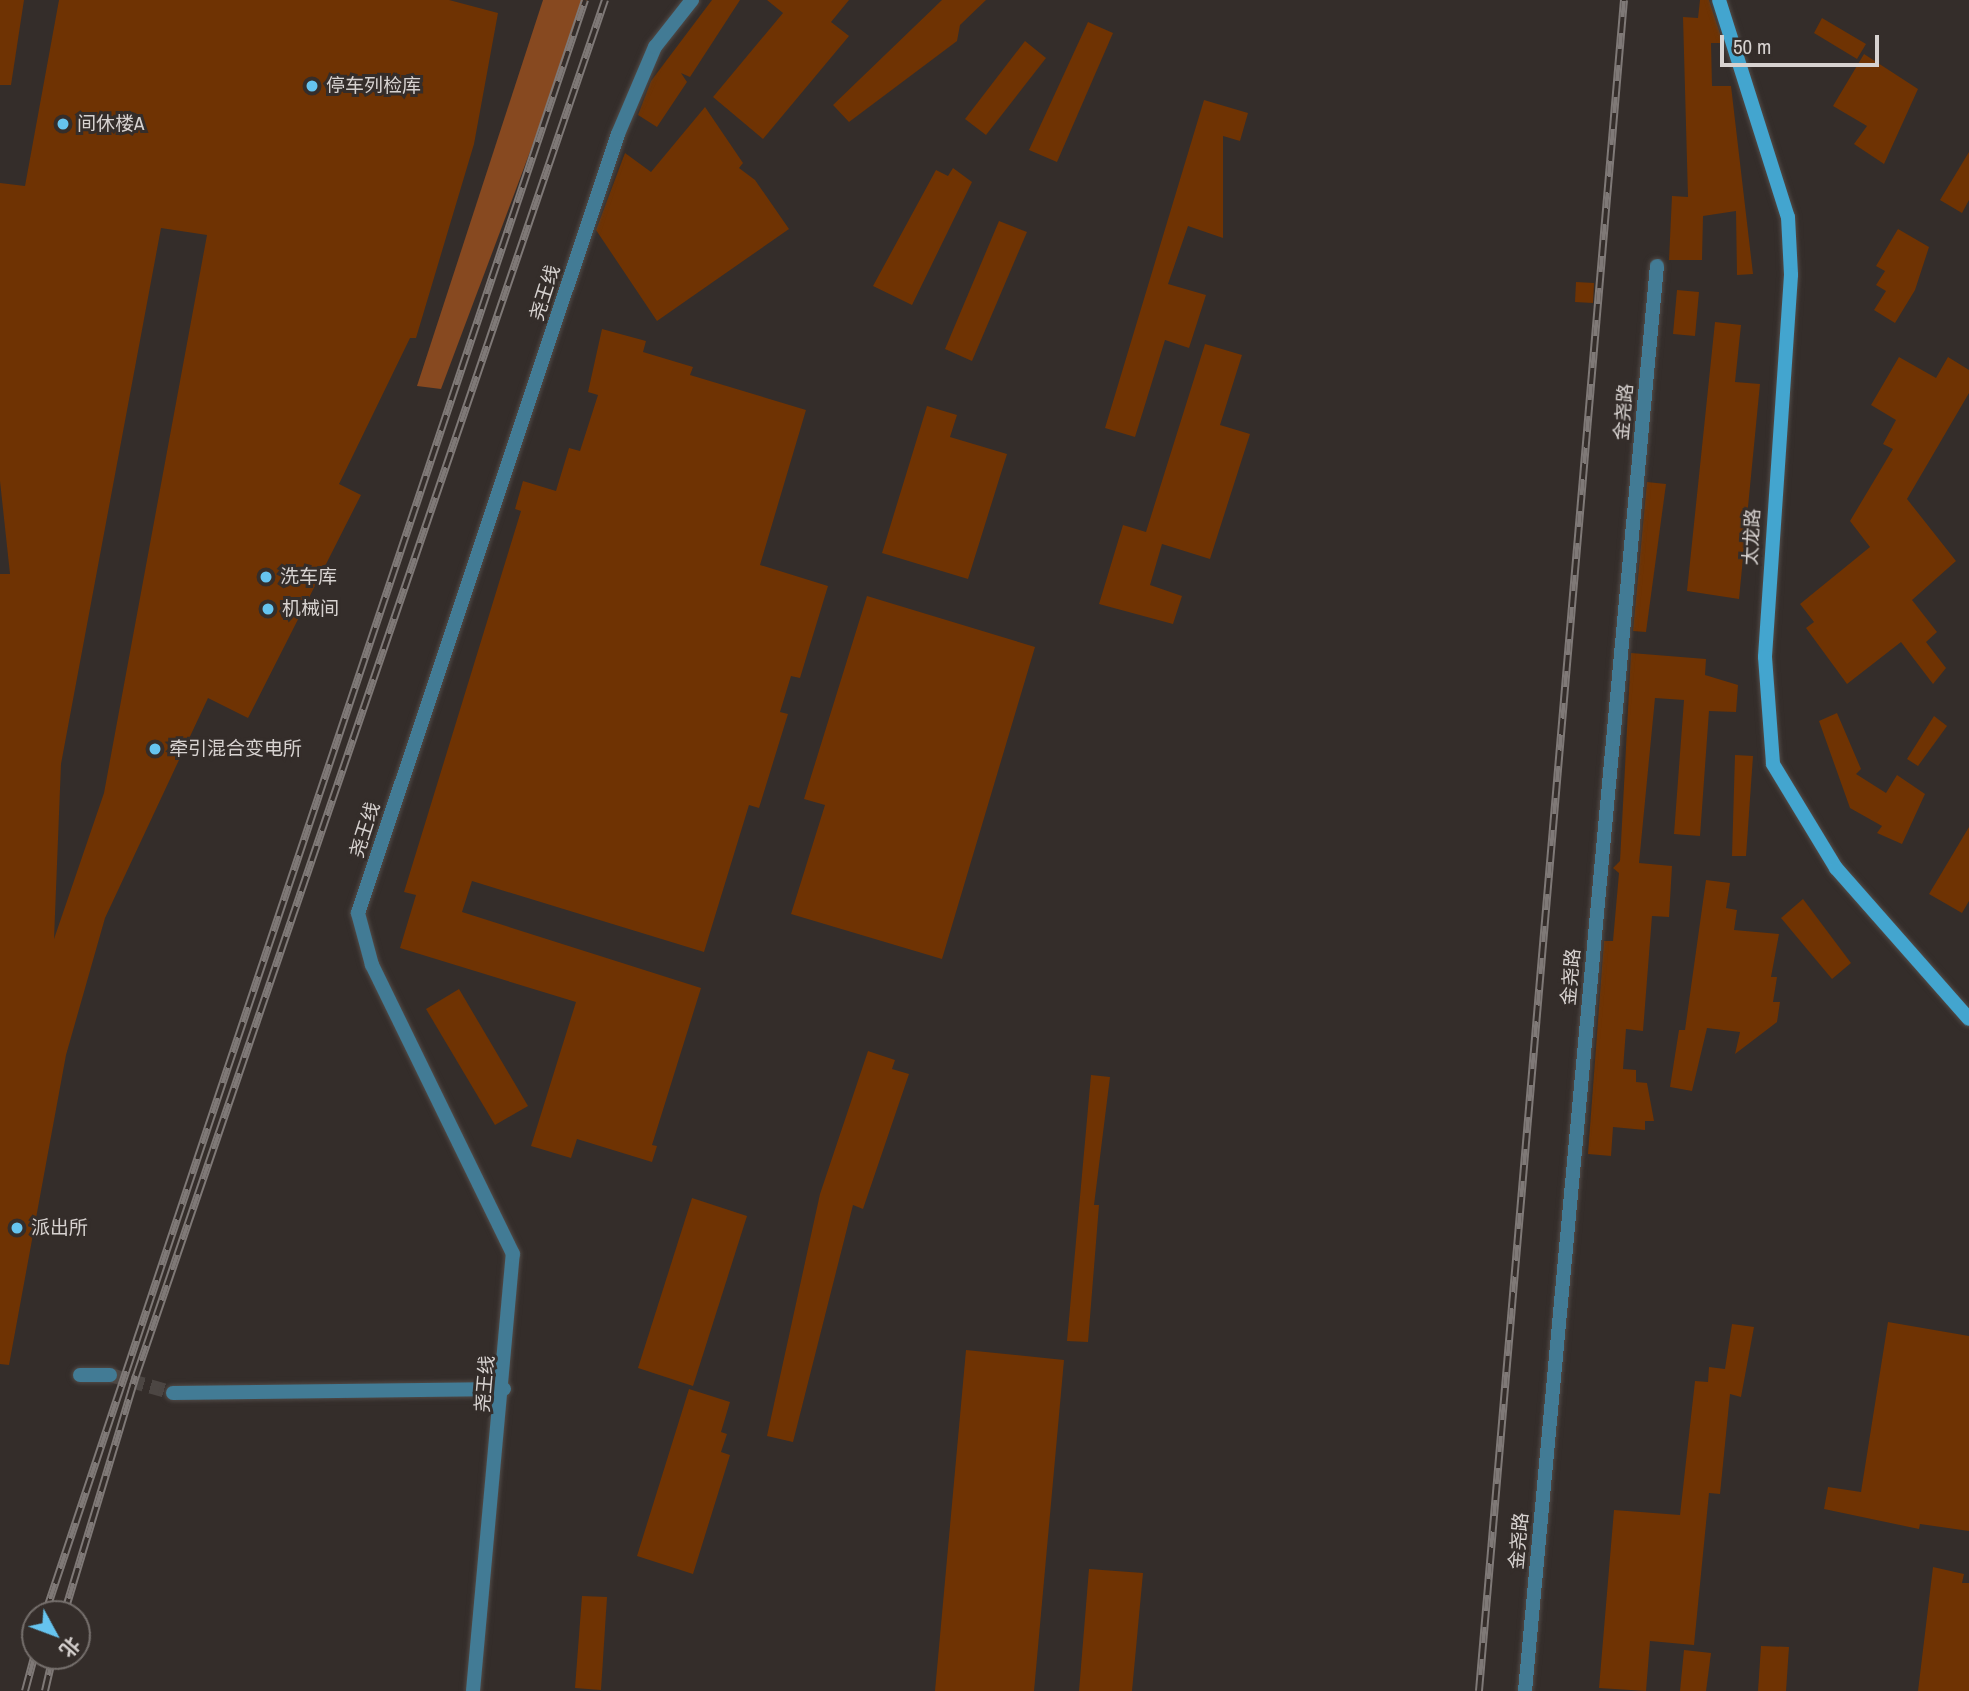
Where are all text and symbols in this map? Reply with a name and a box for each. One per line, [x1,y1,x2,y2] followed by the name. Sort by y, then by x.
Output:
[1724,21,1883,65] scale bar
[1733,32,1771,61] text: 50 m
[326,75,421,97] place label: 停车列检库
[304,78,320,94] marker: 停车列检库
[77,113,144,135] place label: 间休楼A
[55,116,71,132] marker: 间休楼A
[525,262,565,324] street label: 尧王线
[1610,383,1638,441] street label: 金尧路
[1739,508,1765,566] street label: 太龙路
[280,566,337,588] place label: 洗车库
[258,569,274,585] marker: 洗车库
[282,598,339,620] place label: 机械间
[260,601,276,617] marker: 机械间
[169,738,302,760] place label: 牵引混合变电所
[147,741,163,757] marker: 牵引混合变电所
[345,799,385,861] street label: 尧王线
[1557,948,1585,1006] street label: 金尧路
[31,1217,88,1239] place label: 派出所
[9,1220,25,1236] marker: 派出所
[471,1355,499,1413] street label: 尧王线
[1505,1512,1533,1570] street label: 金尧路
[21,1600,91,1670] north arrow
[54,1632,86,1663] text: 北

